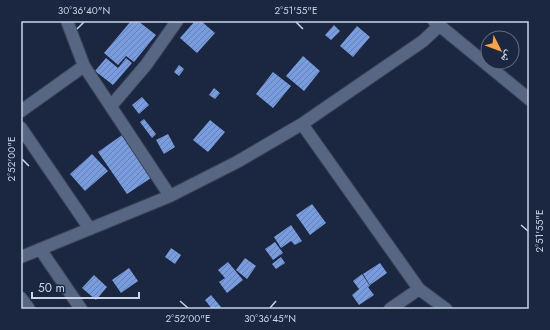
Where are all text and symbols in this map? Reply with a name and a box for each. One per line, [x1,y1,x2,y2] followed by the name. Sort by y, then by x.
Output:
[58,3,110,18] text: 30°36'40"N
[275,3,317,18] text: 2°51'55"E
[480,30,520,70] north arrow
[497,47,517,67] text: ش
[4,137,19,181] text: 2°52'00"E
[532,210,547,252] text: 2°51'55"E
[32,274,139,300] scale bar
[38,279,65,297] text: 50 m
[166,311,210,326] text: 2°52'00"E
[244,311,296,326] text: 30°36'45"N

